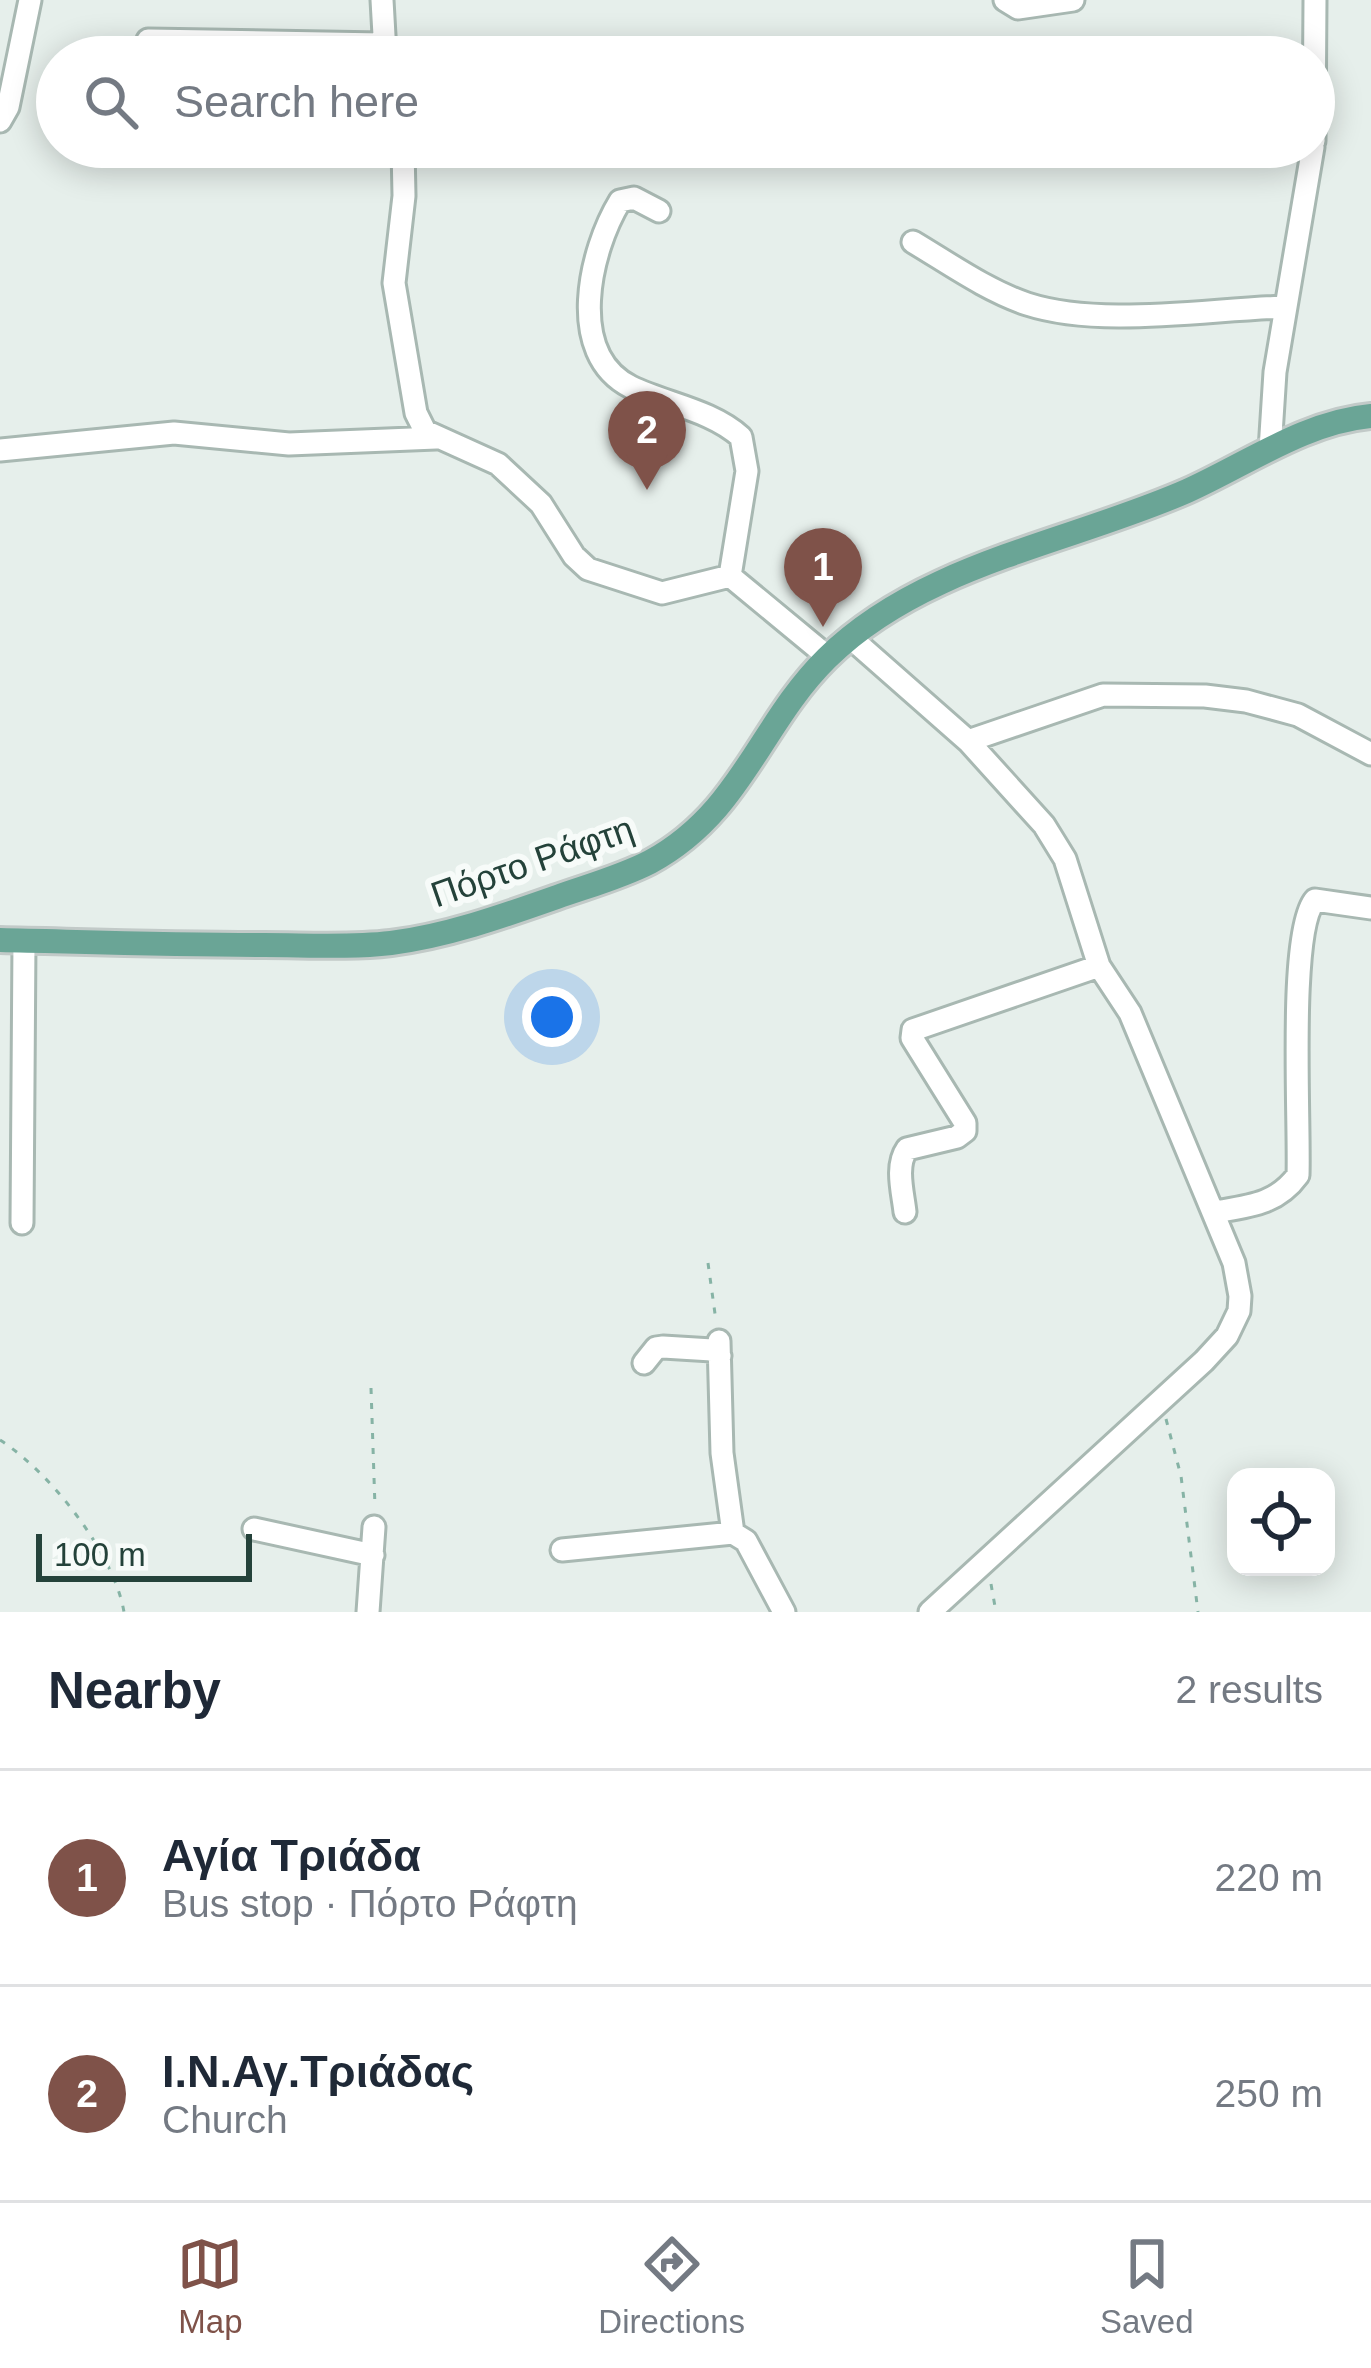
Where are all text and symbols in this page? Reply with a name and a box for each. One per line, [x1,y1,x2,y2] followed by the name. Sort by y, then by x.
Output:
[36,36,1335,168] search box
[78,69,144,135] icon: search
[174,76,419,127] text: Search here
[608,391,686,490] pin: 2
[784,528,862,627] pin: 1
[425,808,639,915] street label: Πόρτο Ράφτη
[522,987,582,1047] your location
[1227,1468,1335,1576] map controls
[1227,1468,1335,1576] button: locate
[36,1528,252,1581] scale bar
[54,1536,146,1573] text: 100 m
[48,1662,221,1719] text: Nearby
[1176,1668,1323,1711] text: 2 results
[162,1830,421,1881] text: Αγία Τριάδα
[76,1856,98,1899] text: 1
[1215,1856,1323,1899] text: 220 m
[162,1882,578,1925] text: Bus stop · Πόρτο Ράφτη
[162,2046,474,2097] text: Ι.Ν.Αγ.Τριάδας
[76,2072,98,2115] text: 2
[1215,2072,1323,2115] text: 250 m
[162,2098,288,2141] text: Church
[177,2231,243,2341] tab: Map
[598,2231,745,2341] tab: Directions
[1100,2231,1194,2341] tab: Saved

